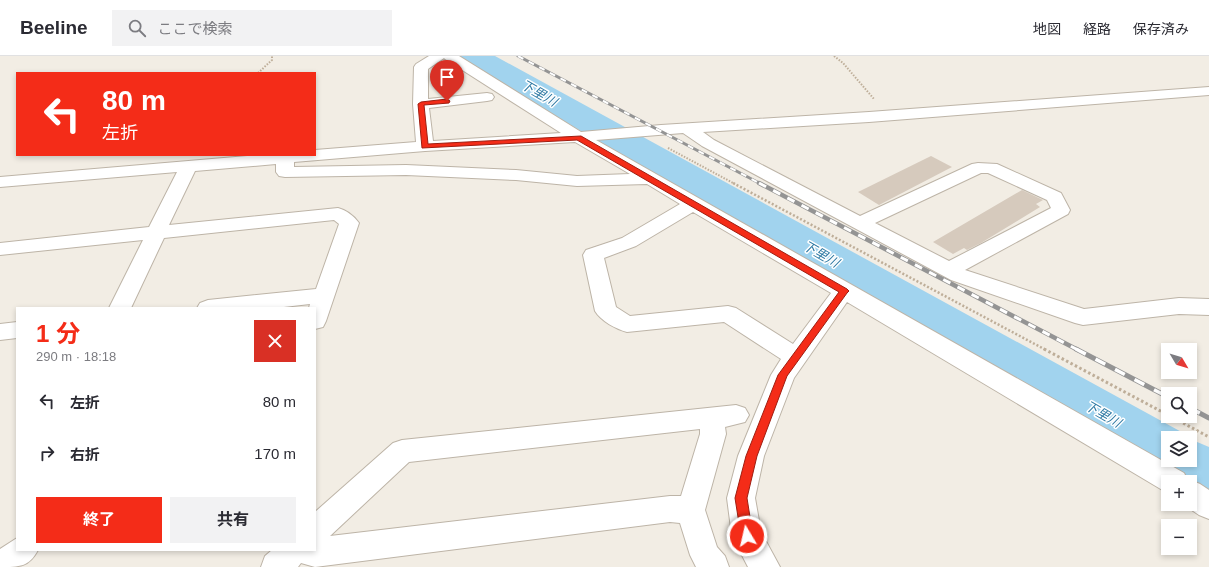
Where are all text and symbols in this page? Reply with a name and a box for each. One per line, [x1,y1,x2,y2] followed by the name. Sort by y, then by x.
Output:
[112,10,392,46] search box
[20,17,88,38] text: Beeline
[126,17,148,39] icon: search
[158,20,233,37] text: ここで検索
[1033,21,1061,37] text: 地図
[1083,21,1111,37] text: 経路
[1133,21,1189,37] text: 保存済み
[430,60,464,101] pin
[436,66,458,88] icon: arrive
[518,77,561,110] water label: 下里川
[102,85,166,116] text: 80 m
[36,88,88,140] icon: left
[102,123,138,143] text: 左折
[800,238,843,271] water label: 下里川
[36,320,80,347] text: 1 分
[254,320,296,362] button: close
[1161,343,1197,379] north arrow
[1161,343,1197,555] map controls
[36,349,116,364] text: 290 m · 18:18
[1161,387,1197,423] button: search
[36,390,58,412] icon: left
[263,393,296,410] text: 80 m
[70,394,100,411] text: 左折
[1082,398,1125,431] water label: 下里川
[1161,431,1197,467] button: layers
[36,442,58,464] icon: right
[254,445,296,462] text: 170 m
[70,446,100,463] text: 右折
[1161,475,1197,511] button: +
[36,497,162,543] button: 終了
[170,497,296,543] button: 共有
[726,515,768,557] position arrow
[1161,519,1197,555] button: −

